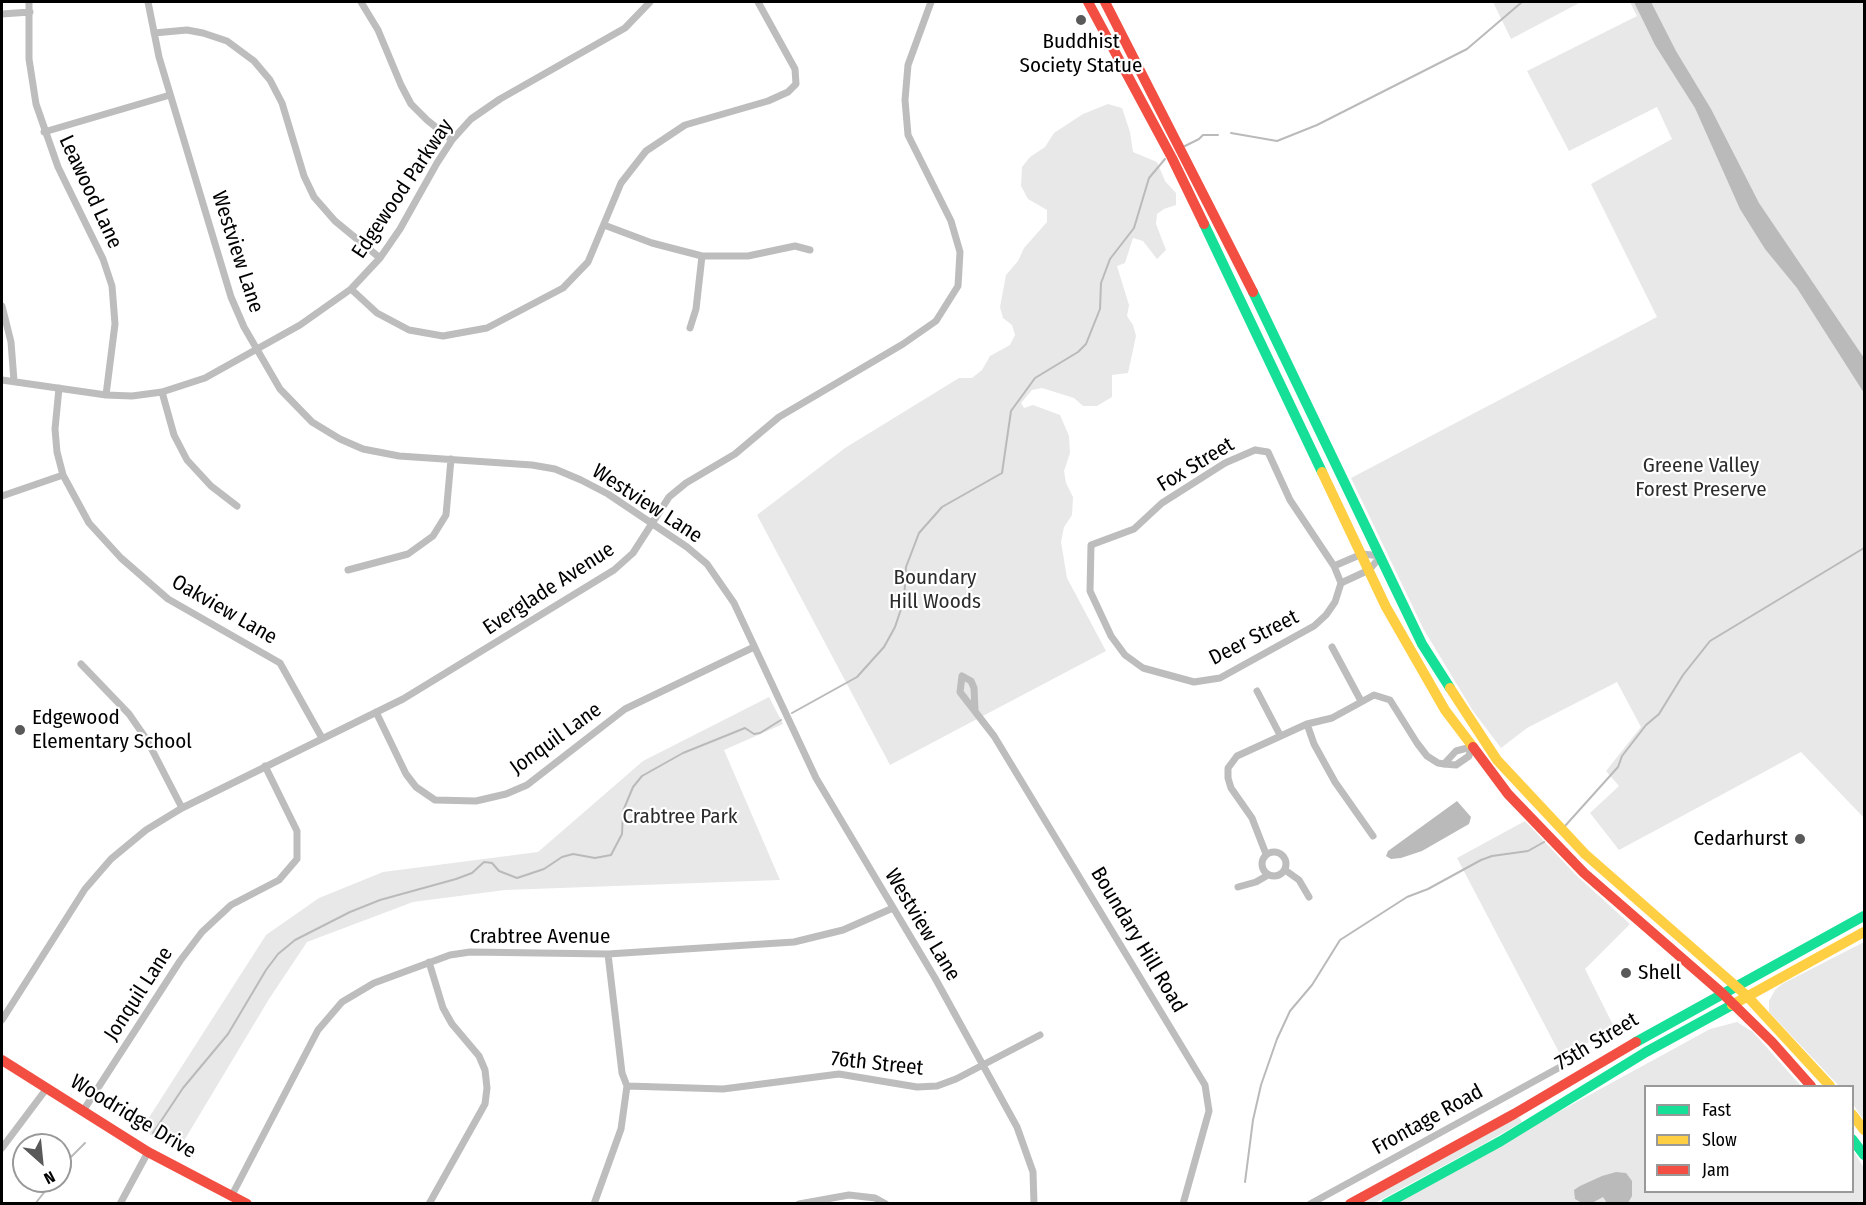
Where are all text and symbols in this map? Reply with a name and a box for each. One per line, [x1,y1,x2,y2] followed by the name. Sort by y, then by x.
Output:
[1074,13,1088,27] marker: Buddhist Society Statue
[1020,29,1142,79] place label: Buddhist Society Statue
[347,114,459,264] street label: Edgewood Parkway
[53,131,127,253] street label: Leawood Lane
[206,188,268,316] street label: Westview Lane
[1153,432,1239,498] street label: Fox Street
[1635,453,1767,503] park label: Greene Valley Forest Preserve
[587,459,707,549] street label: Westview Lane
[479,537,619,641] street label: Everglade Avenue
[889,565,981,615] park label: Boundary Hill Woods
[167,570,281,650] street label: Oakview Lane
[1205,605,1303,671] street label: Deer Street
[505,697,607,781] street label: Jonquil Lane
[32,705,192,755] place label: Edgewood Elementary School
[13,723,27,737] marker: Edgewood Elementary School
[622,804,738,830] park label: Crabtree Park
[1694,826,1788,852] place label: Cedarhurst
[1793,832,1807,846] marker: Cedarhurst
[1085,863,1191,1017] street label: Boundary Hill Road
[879,864,965,986] street label: Westview Lane
[470,924,610,950] street label: Crabtree Avenue
[99,942,179,1046] street label: Jonquil Lane
[1638,960,1681,986] place label: Shell
[1619,966,1633,980] marker: Shell
[1551,1007,1643,1077] street label: 75th Street
[829,1047,925,1081] street label: 76th Street
[66,1070,200,1164] street label: Woodridge Drive
[1368,1079,1488,1161] street label: Frontage Road
[1644,1085,1854,1193] legend
[1702,1099,1731,1121] text: Fast
[1702,1129,1737,1151] text: Slow
[12,1133,72,1193] north arrow
[1702,1159,1730,1181] text: Jam
[41,1167,58,1188] text: N

